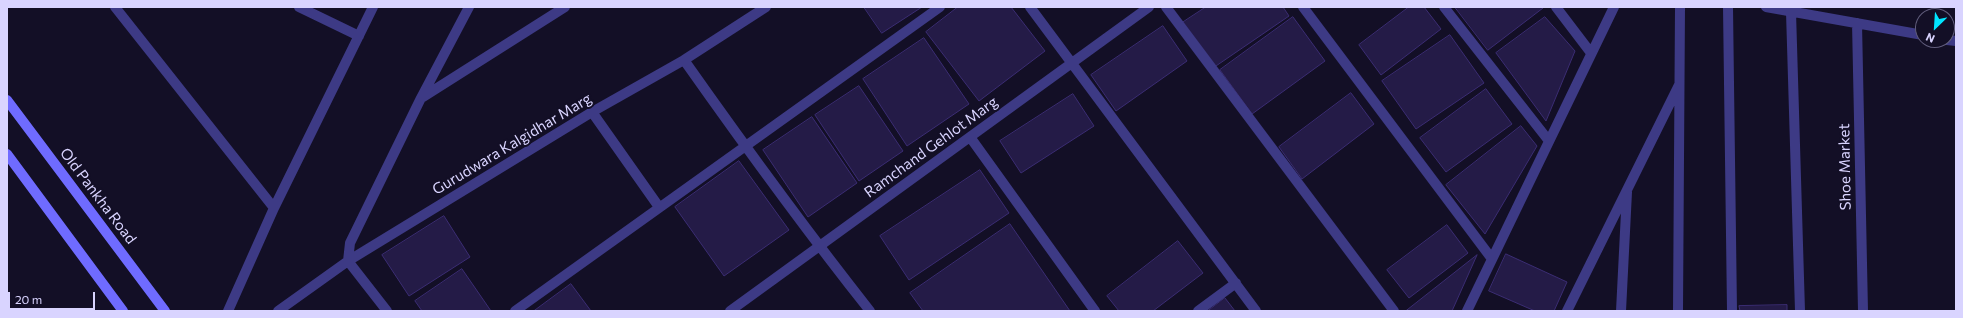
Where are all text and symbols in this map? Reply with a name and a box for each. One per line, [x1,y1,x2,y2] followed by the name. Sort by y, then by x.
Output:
[1915,8,1955,48] north arrow
[1924,31,1937,46] text: N
[429,89,595,199] street label: Gurudwara Kalgidhar Marg
[861,93,1001,201] street label: Ramchand Gehlot Marg
[1835,123,1855,211] street label: Shoe Market
[56,144,140,248] street label: Old Pankha Road
[10,284,97,310] scale bar
[15,292,42,306] text: 20 m

